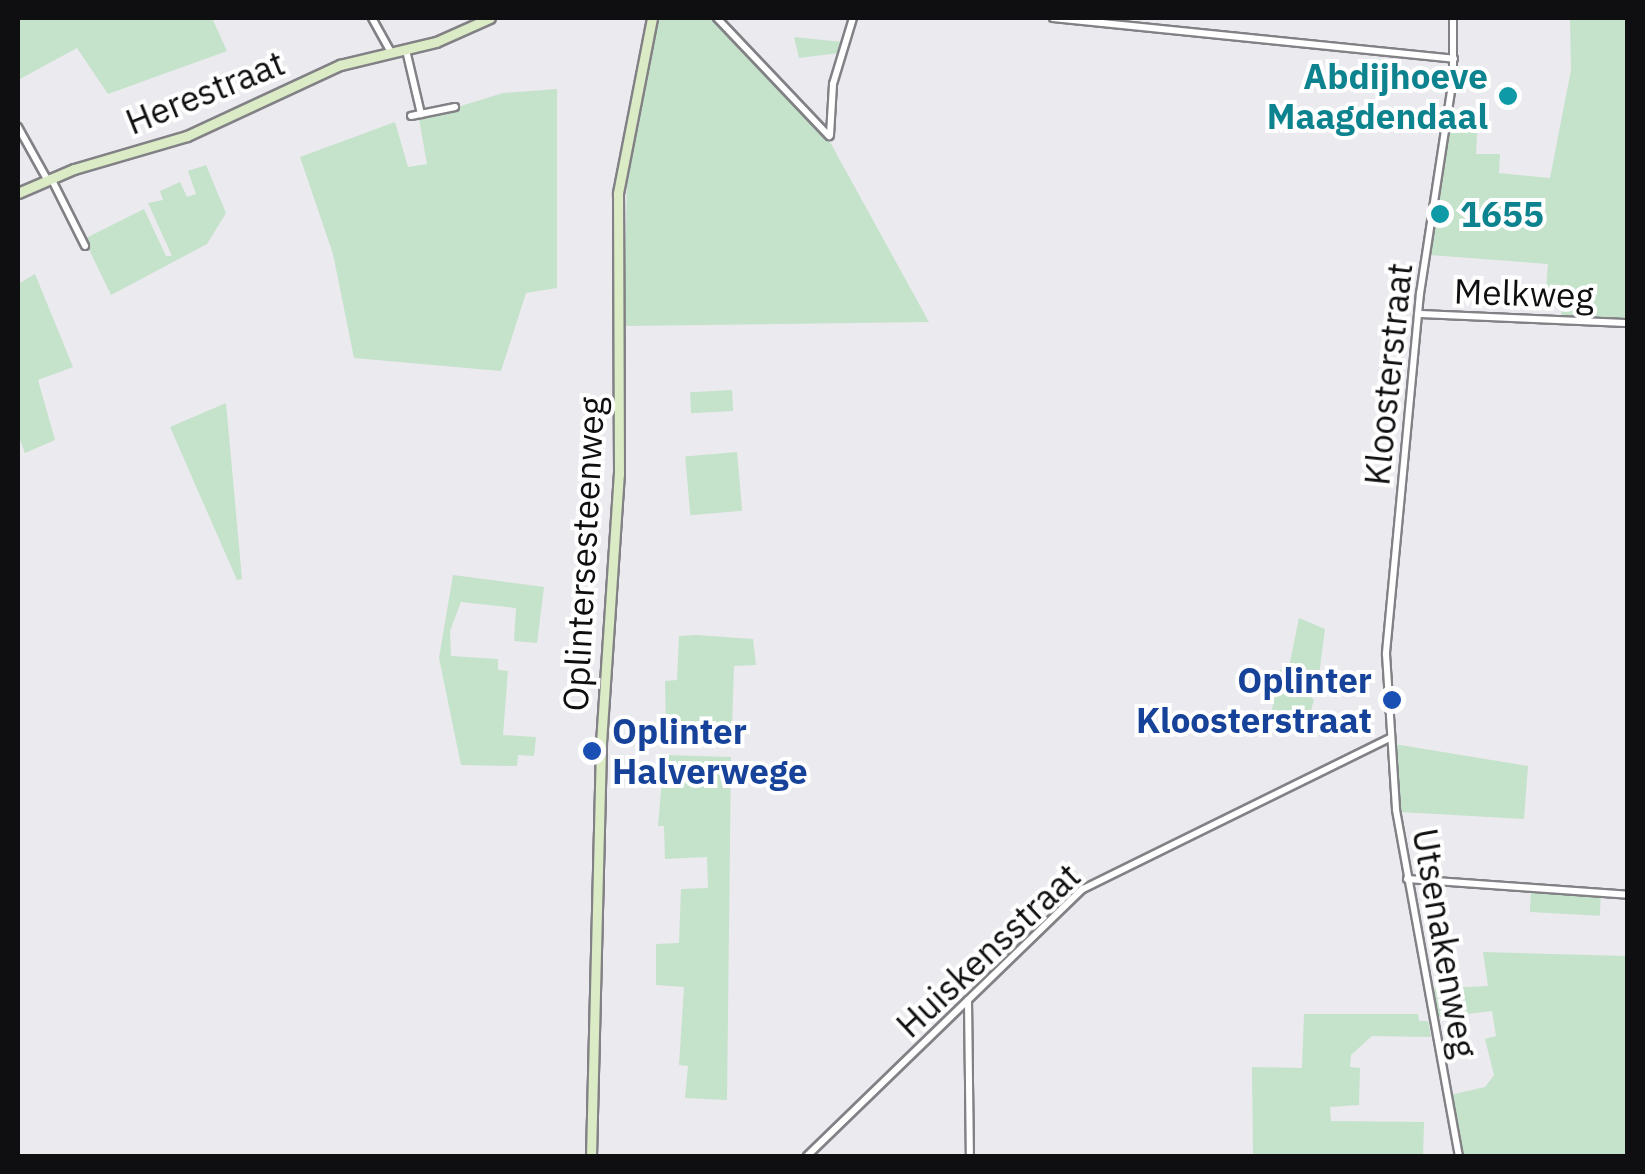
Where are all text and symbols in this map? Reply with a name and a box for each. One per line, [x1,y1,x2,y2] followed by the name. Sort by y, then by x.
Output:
[120,41,290,143] street label: Herestraat
[1267,55,1488,137] place label: Abdijhoeve Maagdendaal
[1497,85,1519,107] marker: Abdijhoeve Maagdendaal
[1460,193,1544,235] place label: 1655
[1429,203,1451,225] marker: 1655
[1355,261,1421,487] street label: Kloosterstraat
[1453,270,1595,316] street label: Melkweg
[554,396,612,712] street label: Oplintersesteenweg
[1136,659,1372,741] place label: Oplinter Kloosterstraat
[1381,689,1403,711] marker: Oplinter Kloosterstraat
[612,710,808,792] place label: Oplinter Halverwege
[581,740,603,762] marker: Oplinter Halverwege
[1404,825,1486,1061] street label: Utsenakenweg
[888,854,1088,1046] street label: Huiskensstraat

